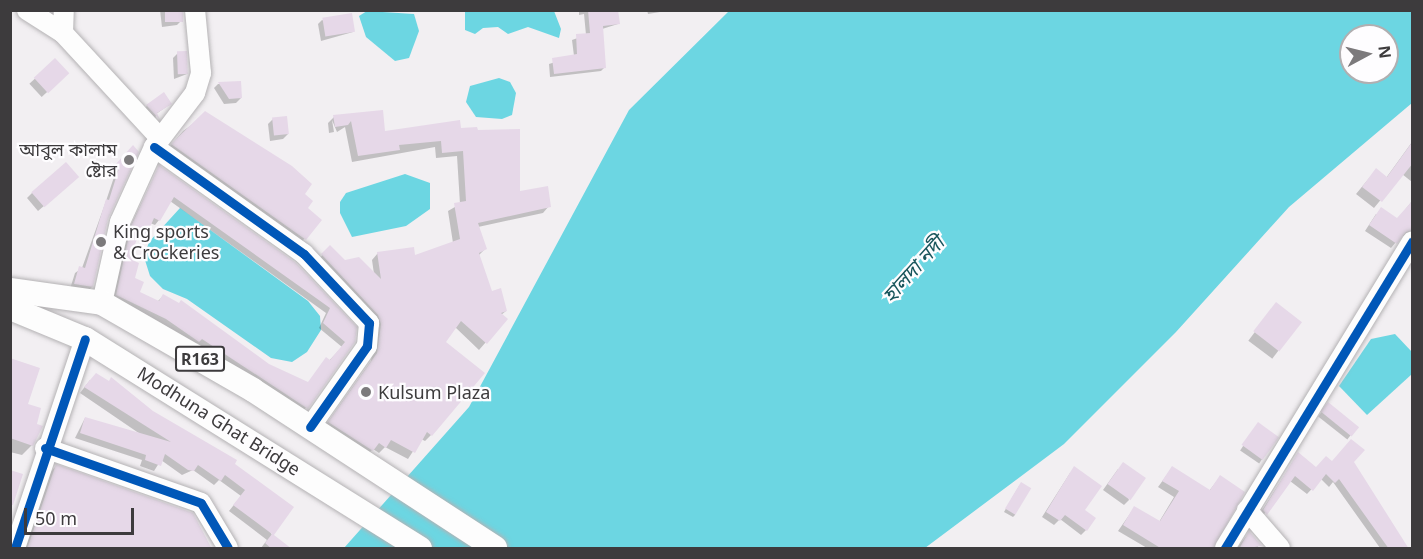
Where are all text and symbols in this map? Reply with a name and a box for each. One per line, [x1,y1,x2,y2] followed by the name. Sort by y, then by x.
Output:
[1339,24,1399,84] north arrow
[1373,44,1397,60] text: N
[19,139,117,182] place label: আবুল কালাম ষ্টোর
[122,153,136,167] marker: আবুল কালাম ষ্টোর
[113,221,219,264] place label: King sports & Crockeries
[877,231,949,307] water label: হালদা নদী
[94,235,108,249] marker: King sports & Crockeries
[174,346,226,372] road number: R163
[134,362,304,480] street label: Modhuna Ghat Bridge
[378,381,490,403] place label: Kulsum Plaza
[359,385,373,399] marker: Kulsum Plaza
[27,496,136,534] scale bar
[35,506,77,530] text: 50 m

